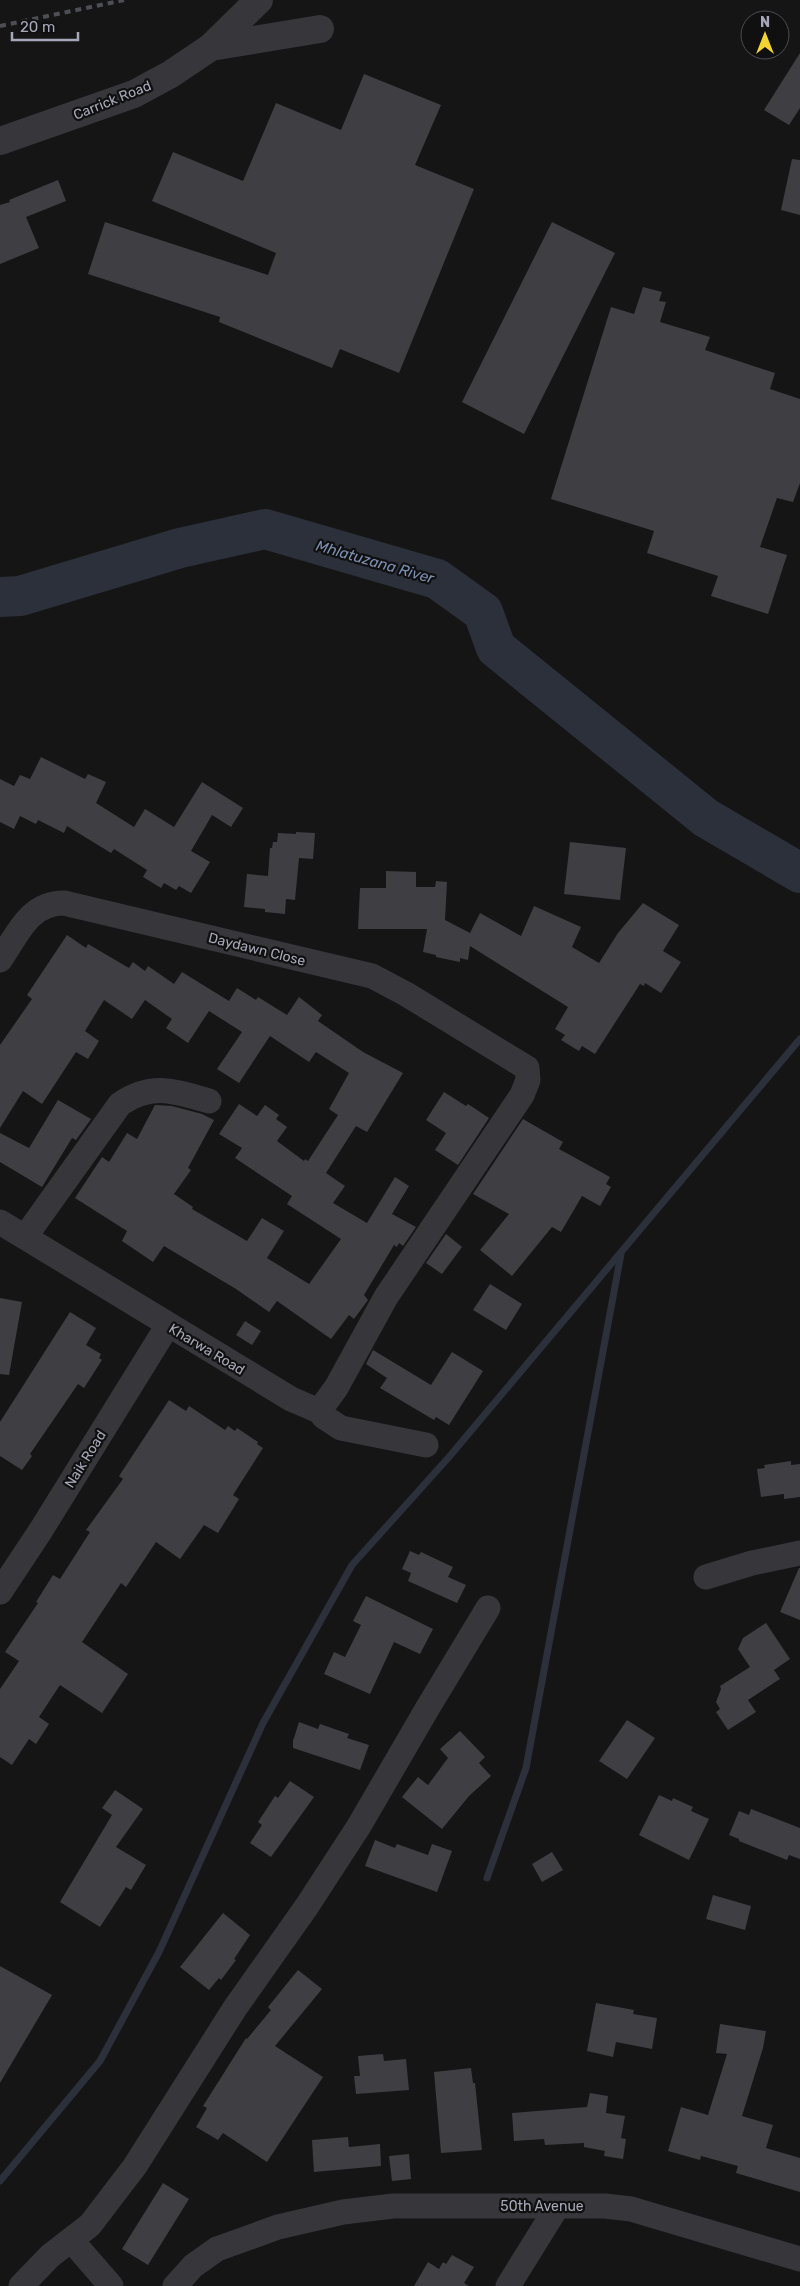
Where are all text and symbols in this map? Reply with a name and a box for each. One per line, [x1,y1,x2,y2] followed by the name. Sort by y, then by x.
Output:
[12,10,79,42] scale bar
[740,10,790,60] north arrow
[760,14,770,31] text: N
[20,18,55,36] text: 20 m
[71,77,154,124] street label: Carrick Road
[314,537,437,588] water label: Mhlatuzana River
[206,929,307,970] street label: Daydawn Close
[166,1320,248,1379] street label: Kharwa Road
[61,1427,110,1491] street label: Naik Road
[500,2198,584,2215] street label: 50th Avenue

